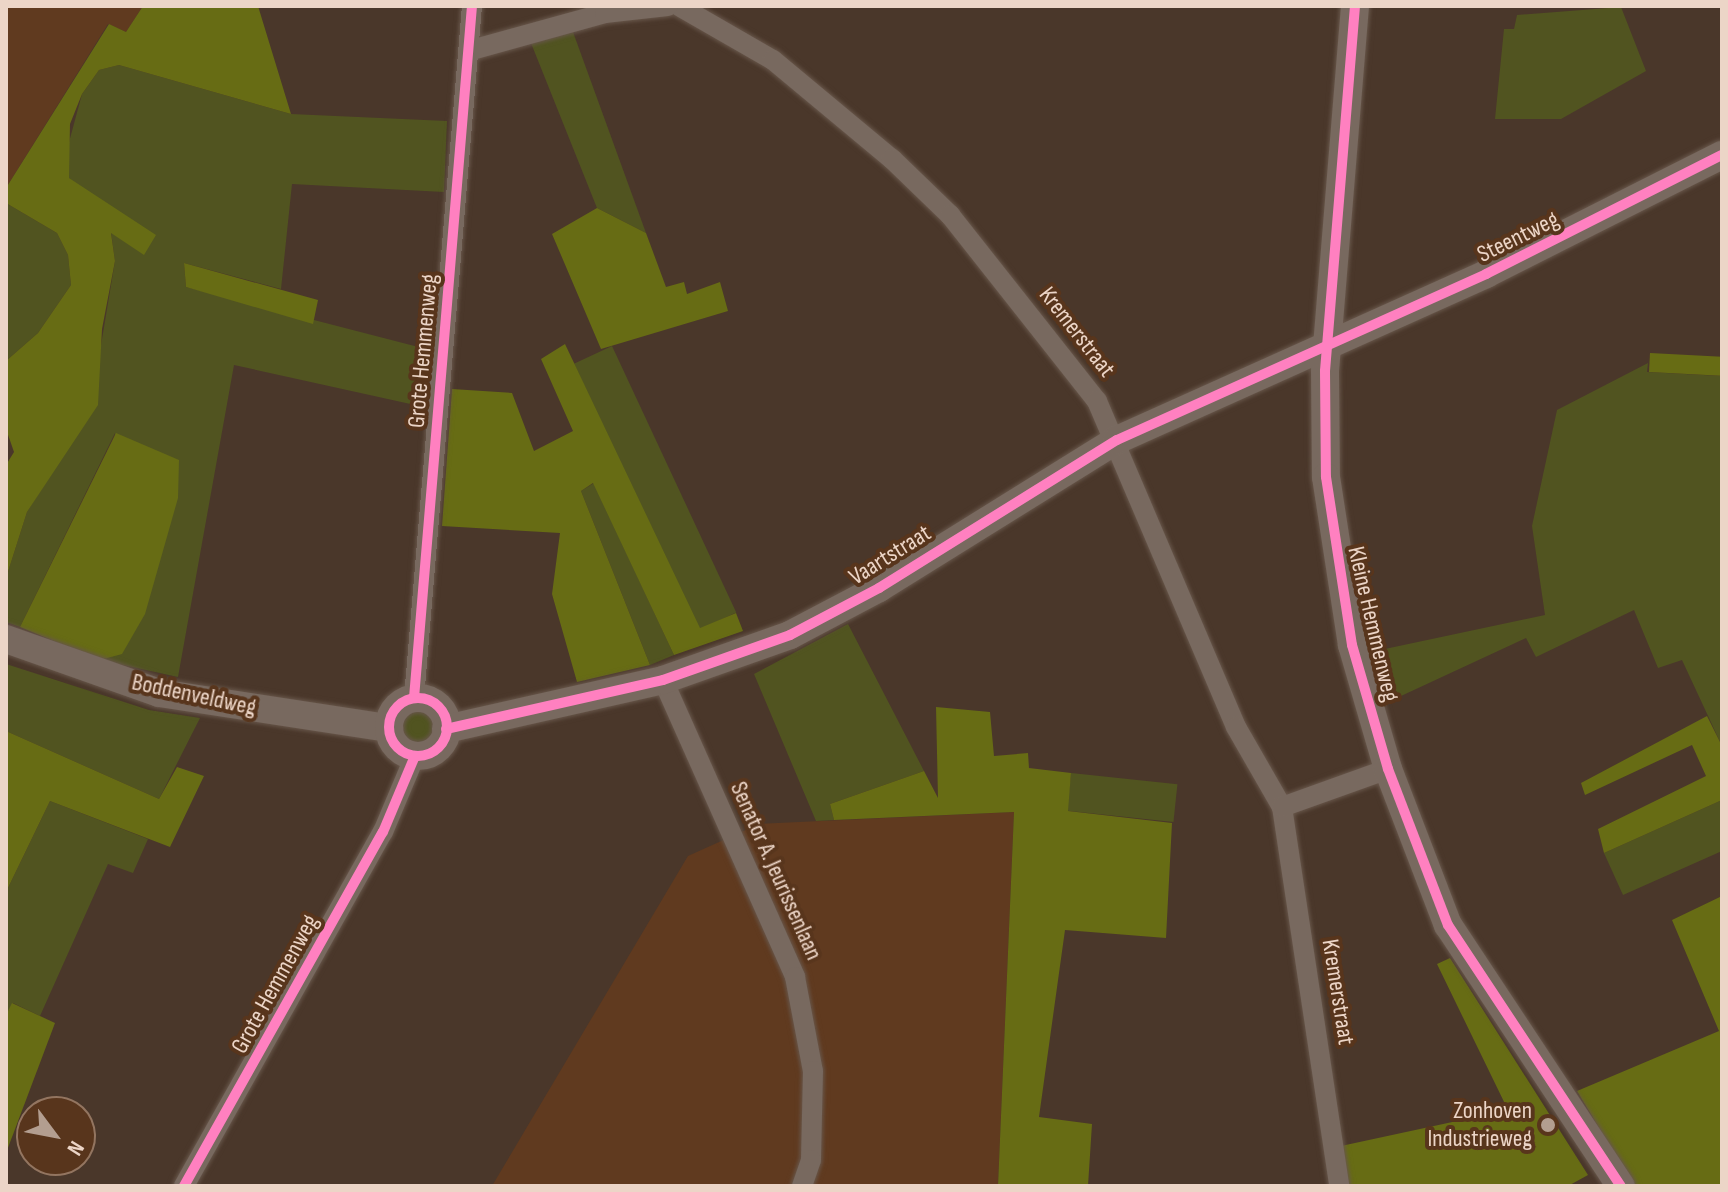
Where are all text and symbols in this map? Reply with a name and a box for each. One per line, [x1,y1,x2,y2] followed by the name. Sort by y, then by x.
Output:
[1473,205,1563,269] street label: Steentweg
[402,273,444,429] street label: Grote Hemmenweg
[1033,281,1121,383] street label: Kremerstraat
[844,519,936,591] street label: Vaartstraat
[1341,544,1405,704] street label: Kleine Hemmenweg
[129,668,259,722] street label: Boddenveldweg
[724,777,828,965] street label: Senator A. Jeurissenlaan
[225,910,325,1058] street label: Grote Hemmenweg
[1315,937,1361,1047] street label: Kremerstraat
[16,1096,96,1176] north arrow
[1427,1097,1532,1153] place label: Zonhoven Industrieweg
[1539,1116,1557,1134] marker: Zonhoven Industrieweg
[61,1136,90,1160] text: N

